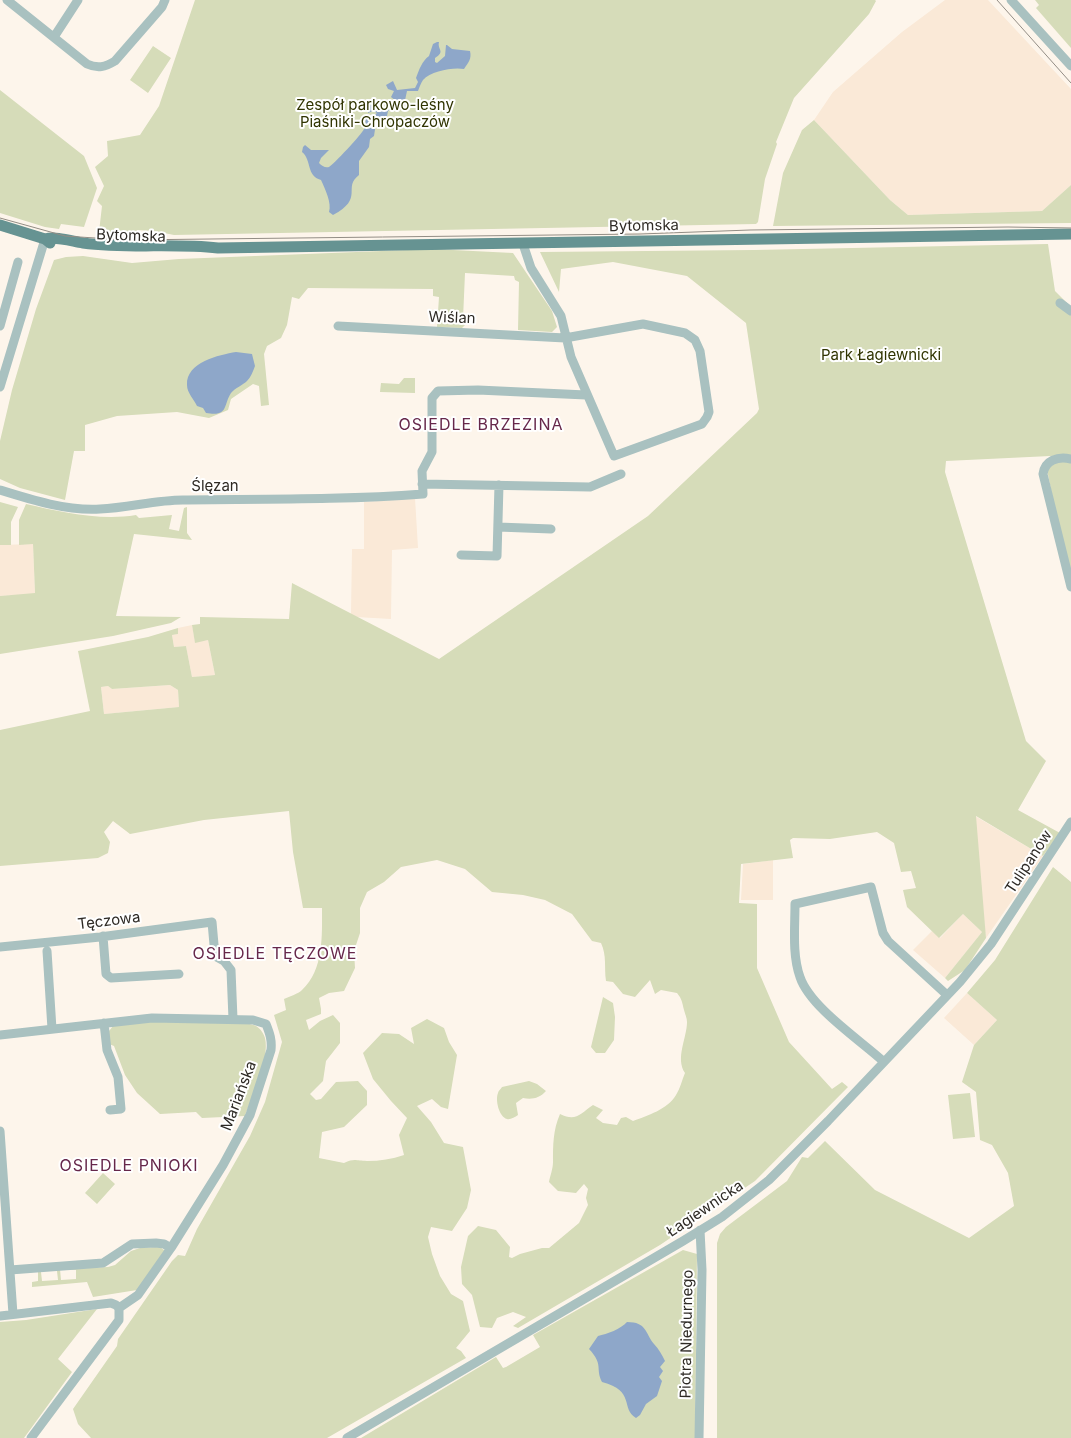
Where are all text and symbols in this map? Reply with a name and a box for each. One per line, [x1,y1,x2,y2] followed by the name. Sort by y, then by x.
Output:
[296,96,454,131] park label: Zespół parkowo-leśny Piaśniki-Chropaczów
[609,216,679,236] street label: Bytomska
[96,226,166,246] street label: Bytomska
[428,308,476,328] street label: Wiślan
[821,346,941,364] park label: Park Łagiewnicki
[396,415,566,435] district label: OSIEDLE BRZEZINA
[191,477,239,495] street label: Ślęzan
[1002,827,1056,897] street label: Tulipanów
[77,908,141,934] street label: Tęczowa
[191,944,359,964] district label: OSIEDLE TĘCZOWE
[217,1059,261,1133] street label: Mariańska
[58,1156,200,1176] district label: OSIEDLE PNIOKI
[663,1177,747,1241] street label: Łagiewnicka
[677,1269,697,1399] street label: Piotra Niedurnego

